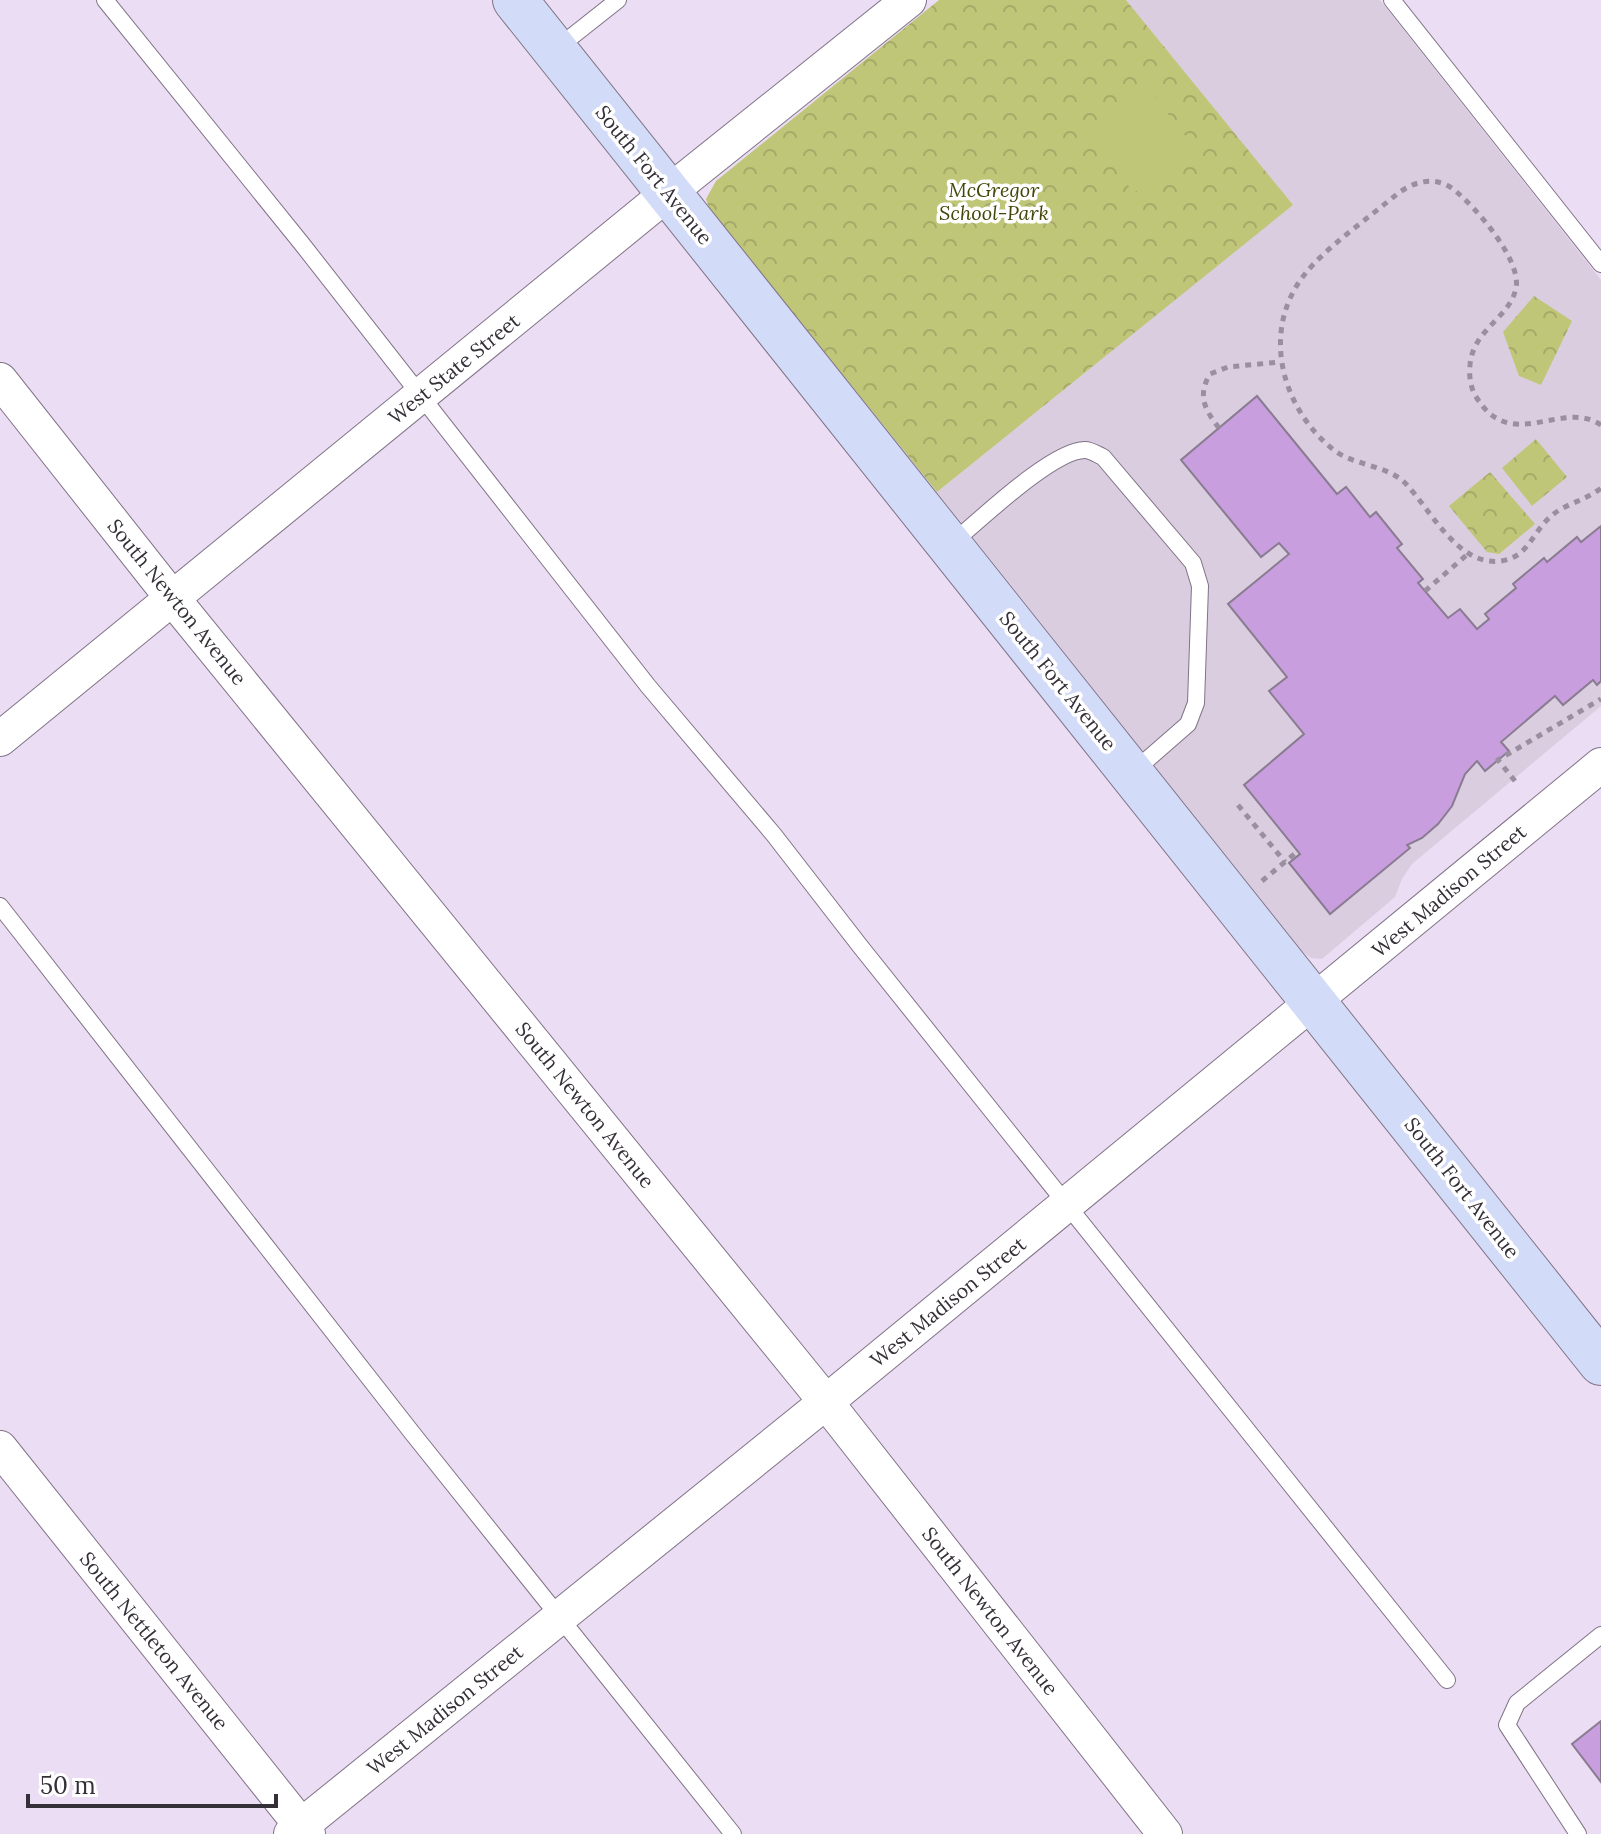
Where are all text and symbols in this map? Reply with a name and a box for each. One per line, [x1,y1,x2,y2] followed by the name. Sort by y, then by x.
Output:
[591,100,718,250] street label: South Fort Avenue
[939,177,1049,225] park label: McGregor School-Park
[383,308,525,429] street label: West State Street
[103,514,252,690] street label: South Newton Avenue
[995,606,1122,756] street label: South Fort Avenue
[1367,819,1531,962] street label: West Madison Street
[511,1017,660,1193] street label: South Newton Avenue
[1400,1112,1525,1263] street label: South Fort Avenue
[865,1231,1031,1372] street label: West Madison Street
[917,1522,1064,1700] street label: South Newton Avenue
[75,1546,234,1735] street label: South Nettleton Avenue
[362,1639,528,1780] street label: West Madison Street
[28,1758,276,1808] scale bar
[40,1770,96,1801] text: 50 m

